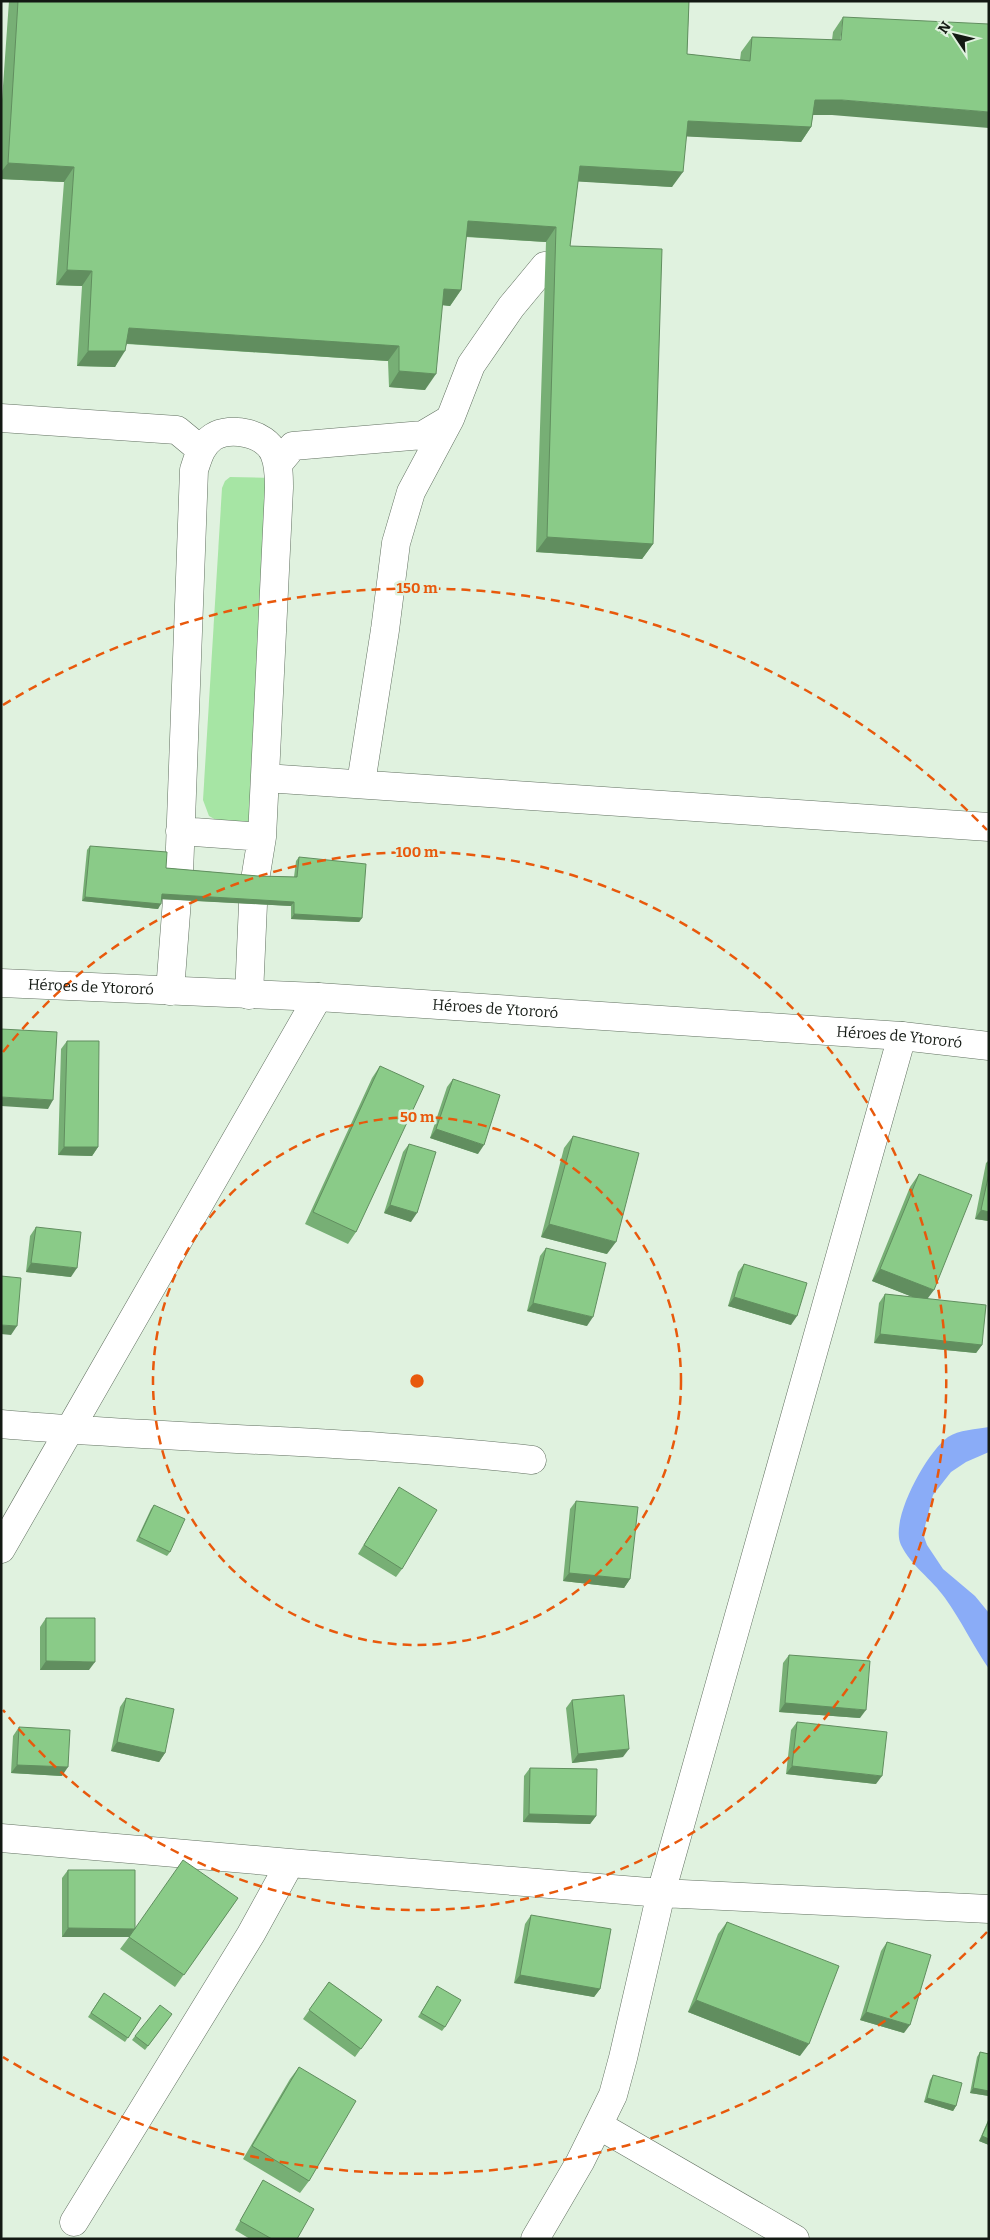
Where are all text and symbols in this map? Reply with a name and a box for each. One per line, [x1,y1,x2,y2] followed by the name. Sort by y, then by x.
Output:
[930,10,980,60] north arrow
[935,18,955,37] text: N
[396,579,438,597] text: 150 m
[396,843,439,861] text: 100 m
[27,975,154,999] street label: Héroes de Ytororó
[432,996,559,1022] street label: Héroes de Ytororó
[836,1023,963,1052] street label: Héroes de Ytororó
[400,1108,435,1126] text: 50 m
[408,1372,426,1390] centre of rings

